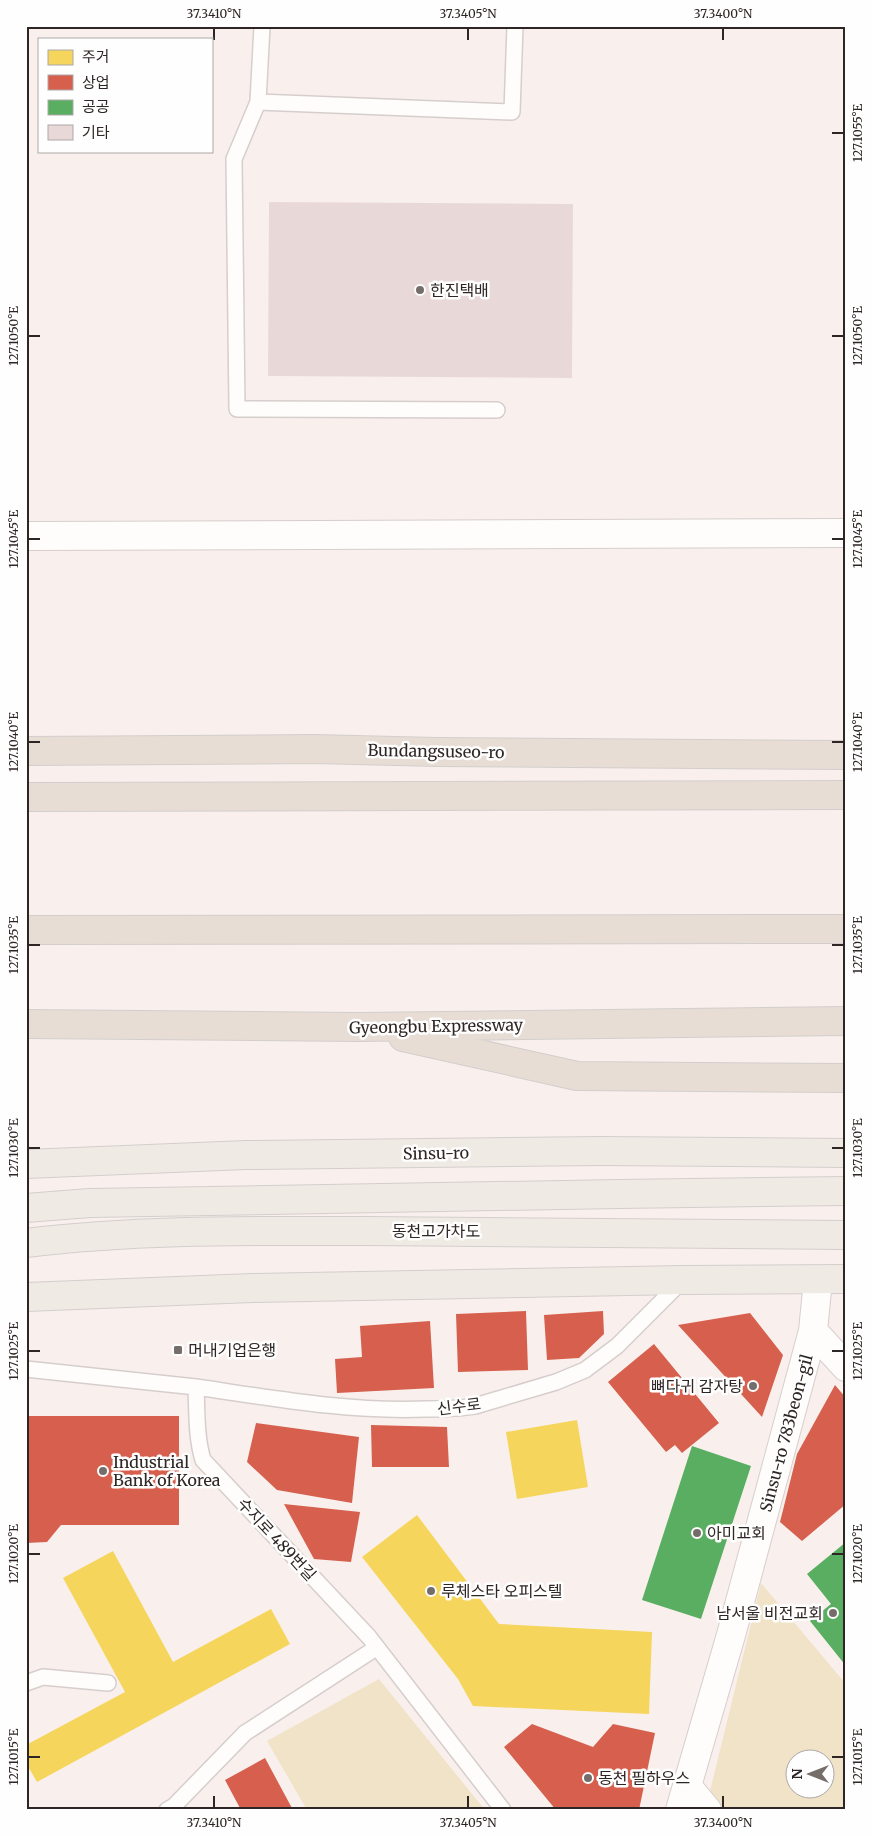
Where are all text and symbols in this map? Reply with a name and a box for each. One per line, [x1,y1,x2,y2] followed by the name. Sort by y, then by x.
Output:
[187,6,242,21] text: 37.3410°N
[439,6,497,21] text: 37.3405°N
[694,6,753,21] text: 37.3400°N
[38,38,212,152] legend
[82,47,110,66] text: 주거
[82,73,110,92] text: 상업
[82,97,110,116] text: 공공
[850,104,865,162] text: 127.1055°E
[82,123,110,142] text: 기타
[430,280,489,300] place label: 한진택배
[414,284,426,296] marker: 한진택배
[6,306,21,366] text: 127.1050°E
[850,306,865,366] text: 127.1050°E
[6,509,21,568] text: 127.1045°E
[850,509,865,568] text: 127.1045°E
[6,712,21,772] text: 127.1040°E
[850,712,865,772] text: 127.1040°E
[367,740,505,762] street label: Bundangsuseo-ro
[6,916,21,974] text: 127.1035°E
[850,916,865,974] text: 127.1035°E
[349,1014,524,1038] street label: Gyeongbu Expressway
[6,1118,21,1178] text: 127.1030°E
[850,1118,865,1178] text: 127.1030°E
[403,1142,469,1164] street label: Sinsu-ro
[392,1221,480,1241] street label: 동천고가차도
[6,1321,21,1380] text: 127.1025°E
[850,1321,865,1380] text: 127.1025°E
[188,1340,276,1360] place label: 머내기업은행
[172,1344,184,1356] marker: 머내기업은행
[755,1352,817,1514] street label: Sinsu-ro 783beon-gil
[651,1376,743,1396] place label: 뼈다귀 감자탕
[747,1380,759,1392] marker: 뼈다귀 감자탕
[436,1393,482,1419] street label: 신수로
[113,1452,221,1490] place label: Industrial Bank of Korea
[97,1465,109,1477] marker: Industrial Bank of Korea
[233,1493,321,1585] street label: 수지로 489번길
[707,1523,766,1543] place label: 아미교회
[6,1524,21,1584] text: 127.1020°E
[850,1524,865,1584] text: 127.1020°E
[691,1527,703,1539] marker: 아미교회
[441,1581,563,1601] place label: 루체스타 오피스텔
[425,1585,437,1597] marker: 루체스타 오피스텔
[716,1603,823,1623] place label: 남서울 비전교회
[827,1607,839,1619] marker: 남서울 비전교회
[6,1728,21,1785] text: 127.1015°E
[850,1728,865,1785] text: 127.1015°E
[784,1748,834,1798] north arrow
[598,1768,690,1788] place label: 동천 필하우스
[788,1768,806,1780] text: N
[582,1772,594,1784] marker: 동천 필하우스
[187,1815,242,1830] text: 37.3410°N
[439,1815,497,1830] text: 37.3405°N
[694,1815,753,1830] text: 37.3400°N

